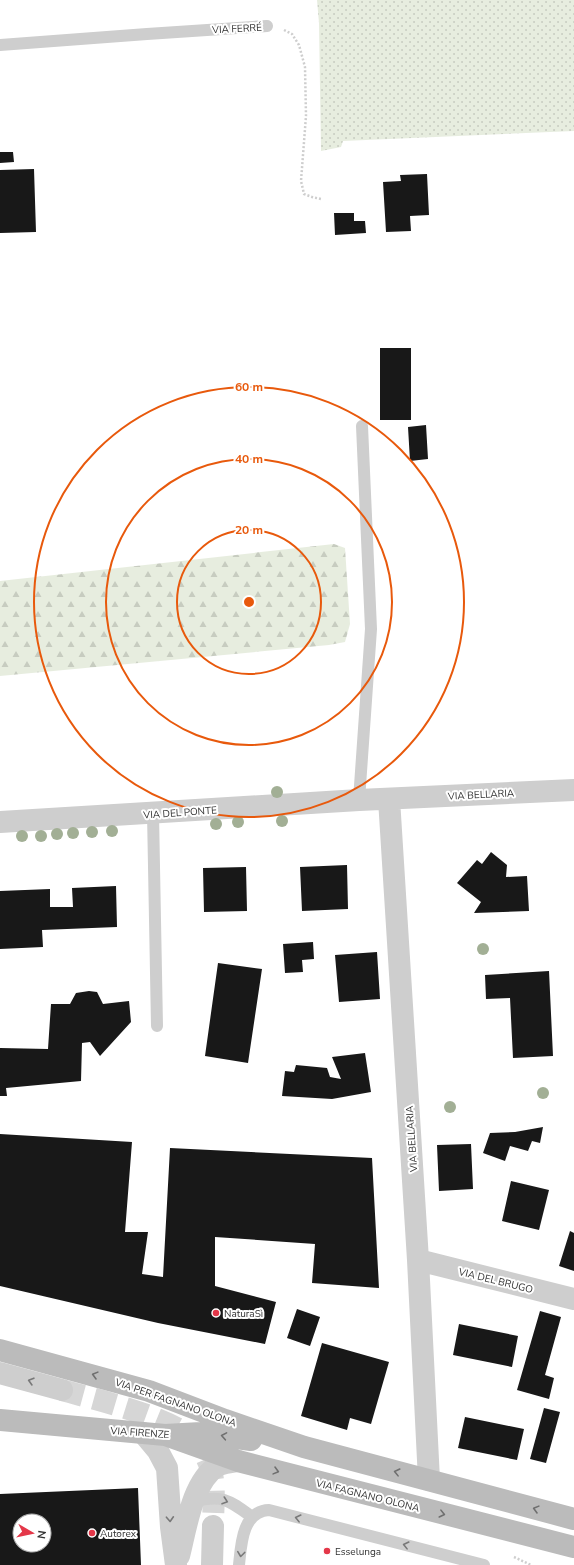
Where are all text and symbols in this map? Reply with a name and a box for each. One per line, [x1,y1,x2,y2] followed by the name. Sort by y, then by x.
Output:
[211,21,262,37] street label: VIA FERRÉ
[235,379,263,395] text: 60 m
[235,451,263,467] text: 40 m
[235,522,263,538] text: 20 m
[242,595,256,609] centre of rings
[447,786,515,804] street label: VIA BELLARIA
[142,803,218,823] street label: VIA DEL PONTE
[403,1105,421,1174] street label: VIA BELLARIA
[456,1265,535,1297] street label: VIA DEL BRUGO
[224,1307,263,1321] place label: NaturaSì
[211,1308,221,1318] marker: NaturaSì
[92,1372,98,1380] one-way arrow
[112,1375,239,1431] street label: VIA PER FAGNANO OLONA
[28,1377,35,1386] one-way arrow
[109,1424,170,1442] street label: VIA FIRENZE
[221,1432,227,1440] one-way arrow
[272,1466,279,1475] one-way arrow
[394,1468,401,1477] one-way arrow
[314,1476,422,1516] street label: VIA FAGNANO OLONA
[221,1496,228,1504] one-way arrow
[533,1505,540,1514] one-way arrow
[439,1509,446,1518] one-way arrow
[12,1513,52,1553] north arrow
[295,1514,302,1522] one-way arrow
[166,1516,175,1522] one-way arrow
[100,1527,137,1541] place label: Autorex
[87,1528,97,1538] marker: Autorex
[33,1529,49,1540] text: N
[402,1541,409,1549] one-way arrow
[335,1545,381,1559] place label: Esselunga
[322,1546,332,1556] marker: Esselunga
[236,1551,245,1557] one-way arrow

